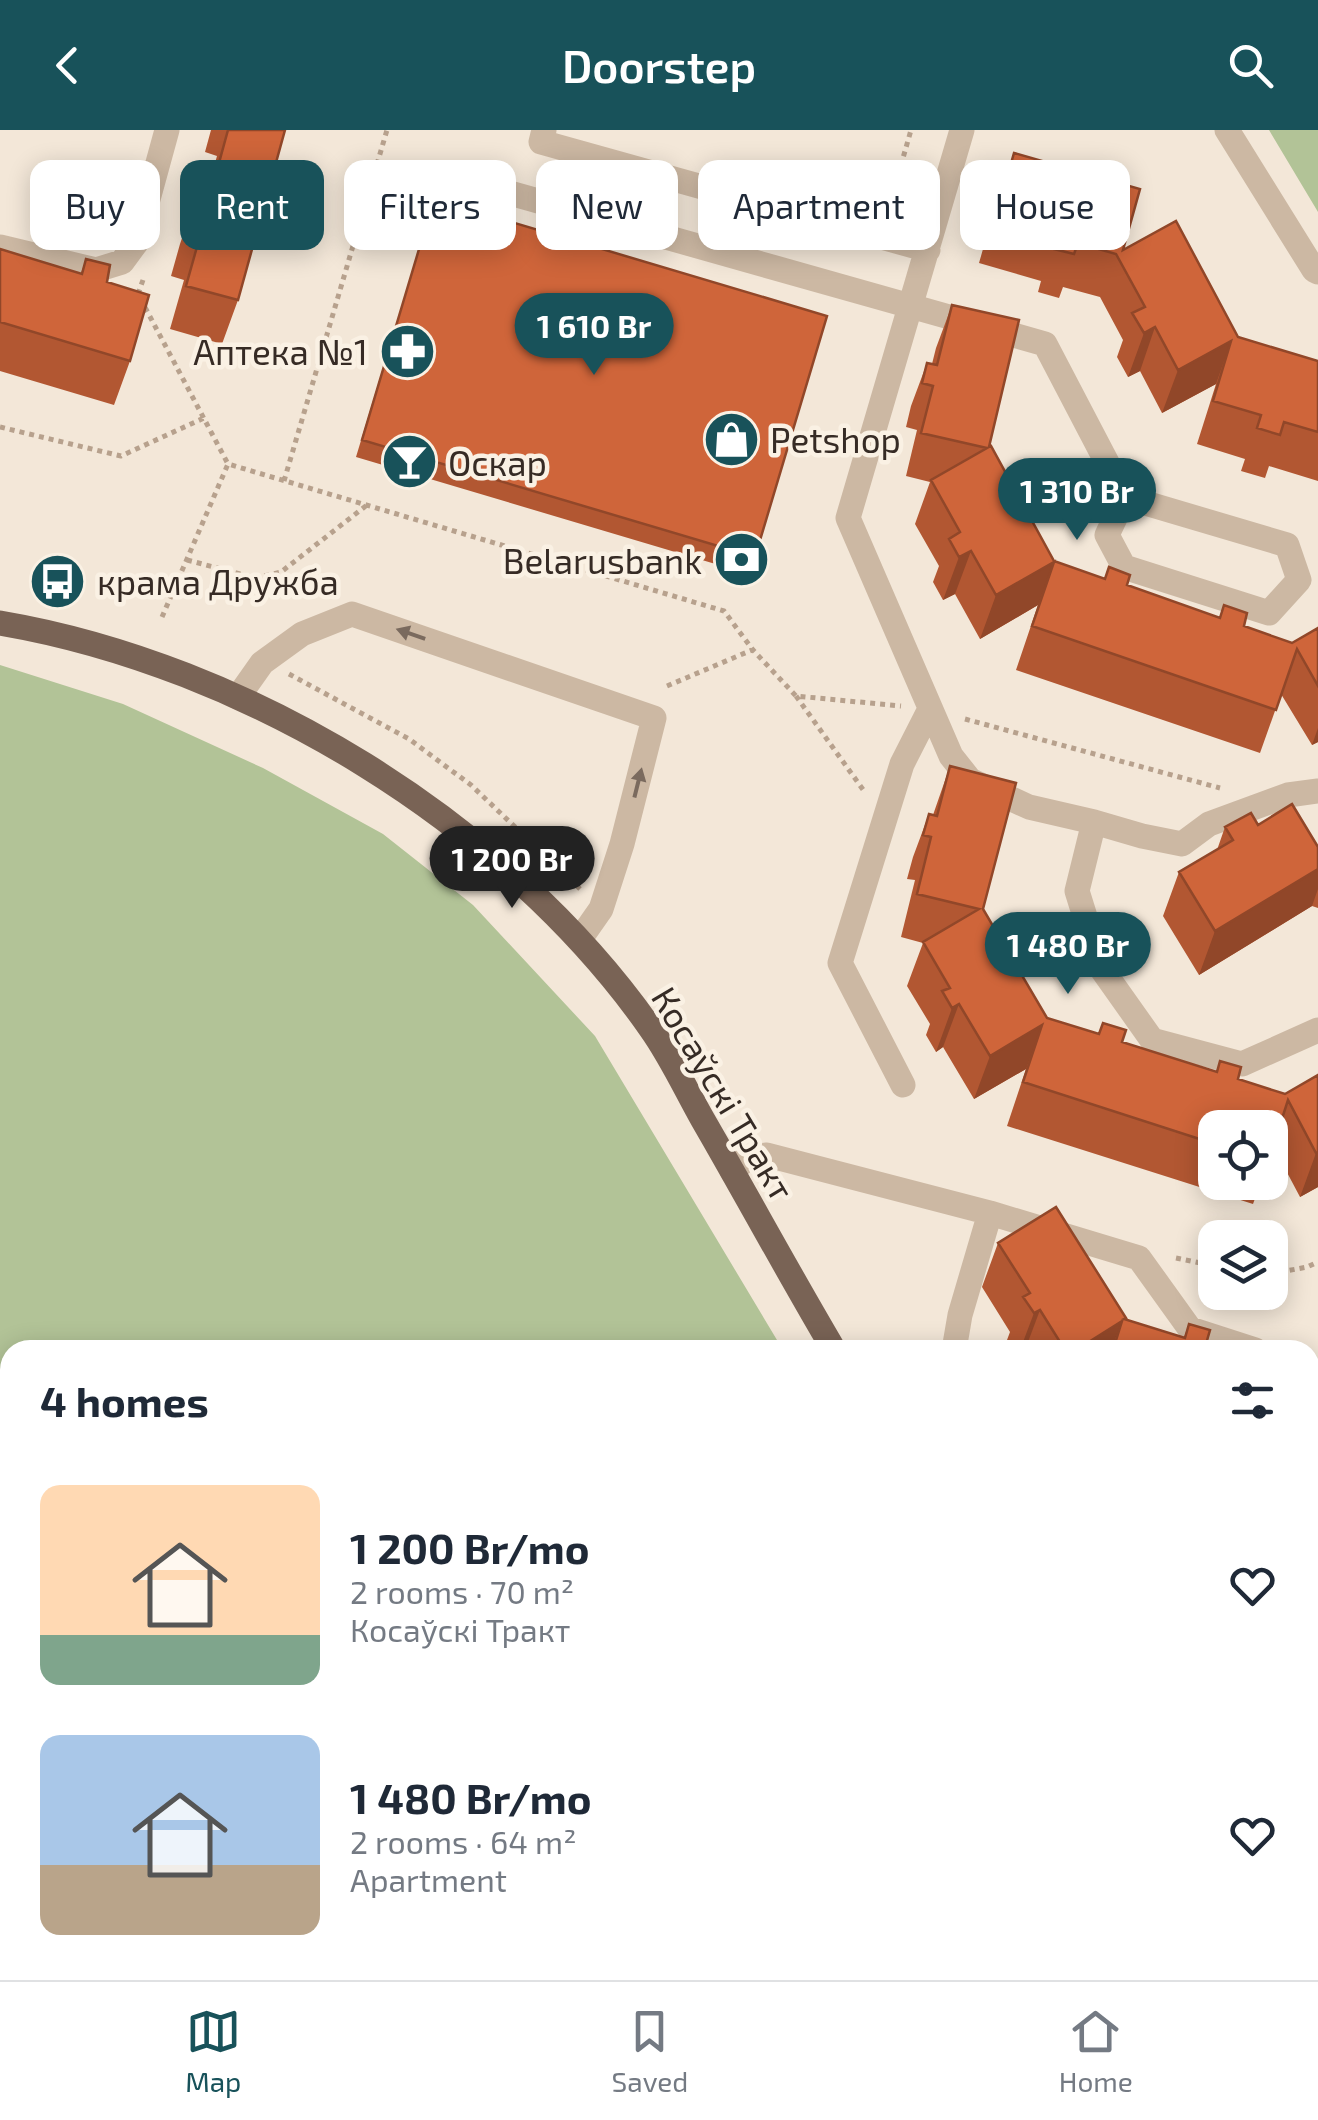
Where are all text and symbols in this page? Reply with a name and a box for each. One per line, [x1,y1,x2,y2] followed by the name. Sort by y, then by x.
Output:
[40,38,95,93] icon: back
[562,38,756,92] text: Doorstep
[1223,38,1278,93] icon: search
[30,160,160,250] chip: Buy
[180,160,324,250] chip: Rent
[344,160,516,250] chip: Filters
[536,160,678,250] chip: New
[698,160,940,250] chip: Apartment
[960,160,1130,250] chip: House
[491,293,697,378] pin: 1 610 Br
[537,306,651,344] text: 1 610 Br
[377,321,437,381] pharmacy icon: Аптека №1
[193,330,368,372] place label: Аптека №1
[701,409,761,469] shop icon: Petshop
[770,418,901,460] place label: Petshop
[379,432,439,492] bar icon: Оскар
[448,441,547,483] place label: Оскар
[974,458,1180,543] pin: 1 310 Br
[1020,471,1134,509] text: 1 310 Br
[711,530,771,590] bank icon: Belarusbank
[503,539,702,581] place label: Belarusbank
[28,551,88,611] bus stop icon: крама Дружба
[97,560,339,603] place label: крама Дружба
[396,626,426,641] one-way arrow
[630,768,646,799] one-way arrow
[409,826,615,911] pin: 1 200 Br
[452,839,572,877] text: 1 200 Br
[965,912,1171,997] pin: 1 480 Br
[1007,925,1129,963] text: 1 480 Br
[643,979,804,1208] street label: Косаўскі Тракт
[1198,1110,1288,1310] map controls
[1198,1110,1288,1200] button: locate
[1198,1220,1288,1310] button: layers
[1225,1373,1280,1428] icon: filters
[40,1375,209,1425] text: 4 homes
[350,1522,589,1572] text: 1 200 Br/mo
[120,1525,240,1645] icon: home
[1225,1558,1280,1613] icon: heart
[350,1572,574,1610] text: 2 rooms · 70 m²
[350,1610,571,1648] text: Косаўскі Тракт
[350,1772,591,1822] text: 1 480 Br/mo
[120,1775,240,1895] icon: home
[1225,1808,1280,1863] icon: heart
[350,1822,576,1860] text: 2 rooms · 64 m²
[350,1860,507,1898] text: Apartment
[185,2004,241,2098] tab: Map
[612,2004,688,2098] tab: Saved
[1059,2004,1133,2098] tab: Home

